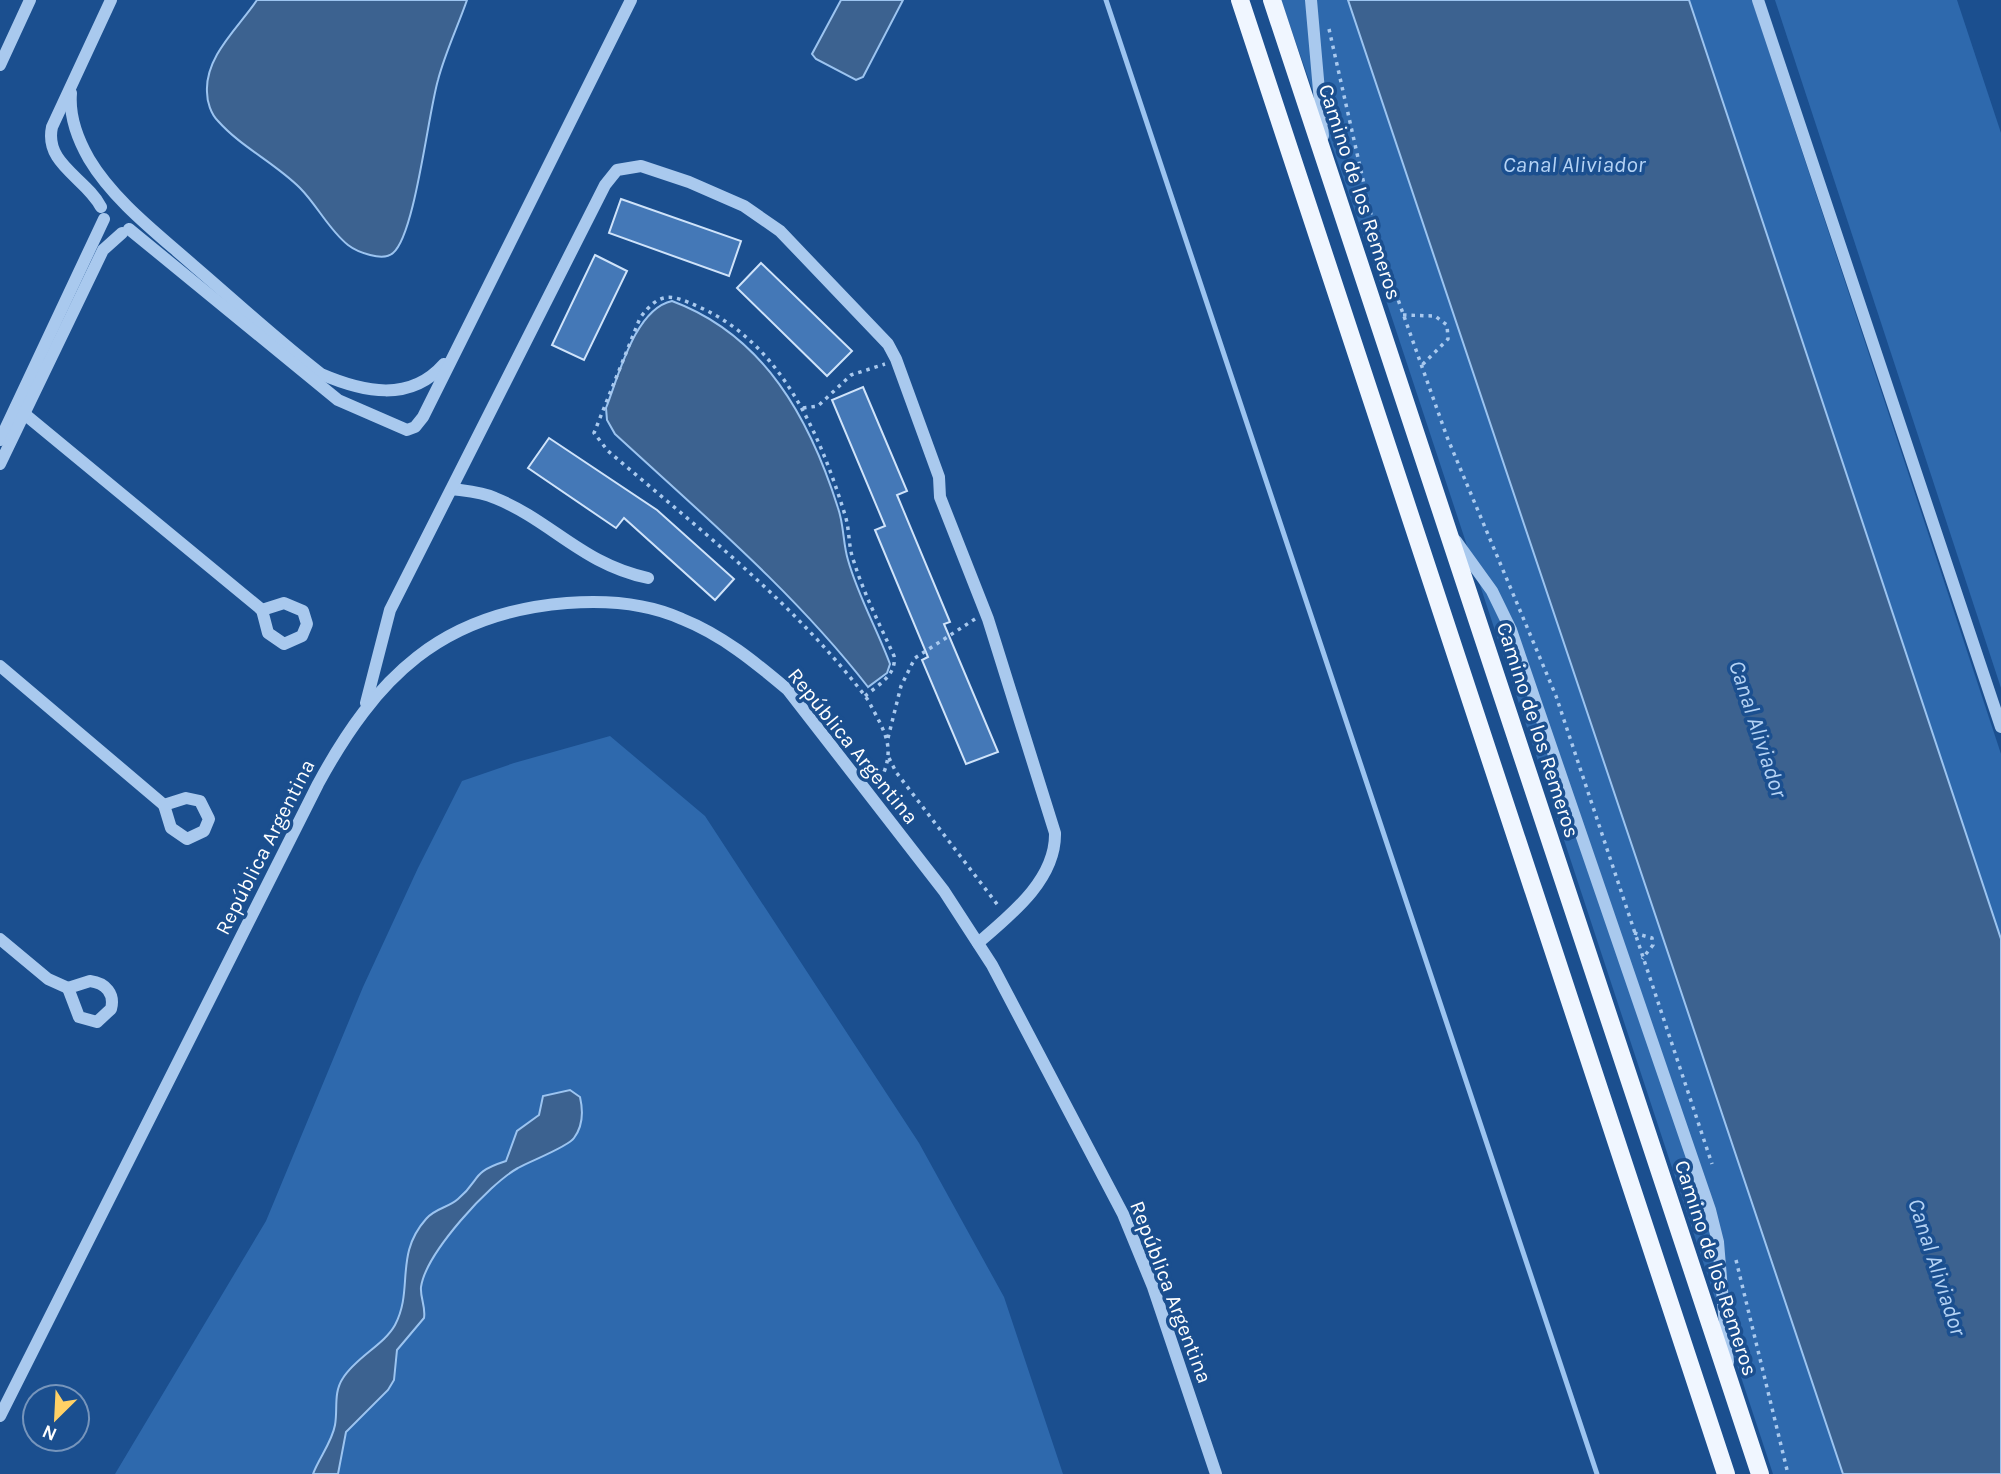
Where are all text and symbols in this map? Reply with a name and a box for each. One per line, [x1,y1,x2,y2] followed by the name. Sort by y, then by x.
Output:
[1314,81,1406,303] street label: Camino de los Remeros
[1503,151,1646,178] water label: Canal Aliviador
[1492,619,1584,841] street label: Camino de los Remeros
[1723,657,1793,802] water label: Canal Aliviador
[783,663,923,829] street label: República Argentina
[210,755,320,939] street label: República Argentina
[1670,1157,1762,1379] street label: Camino de los Remeros
[1902,1195,1972,1340] water label: Canal Aliviador
[1125,1197,1217,1387] street label: República Argentina
[21,1383,91,1453] north arrow
[39,1420,60,1445] text: N

